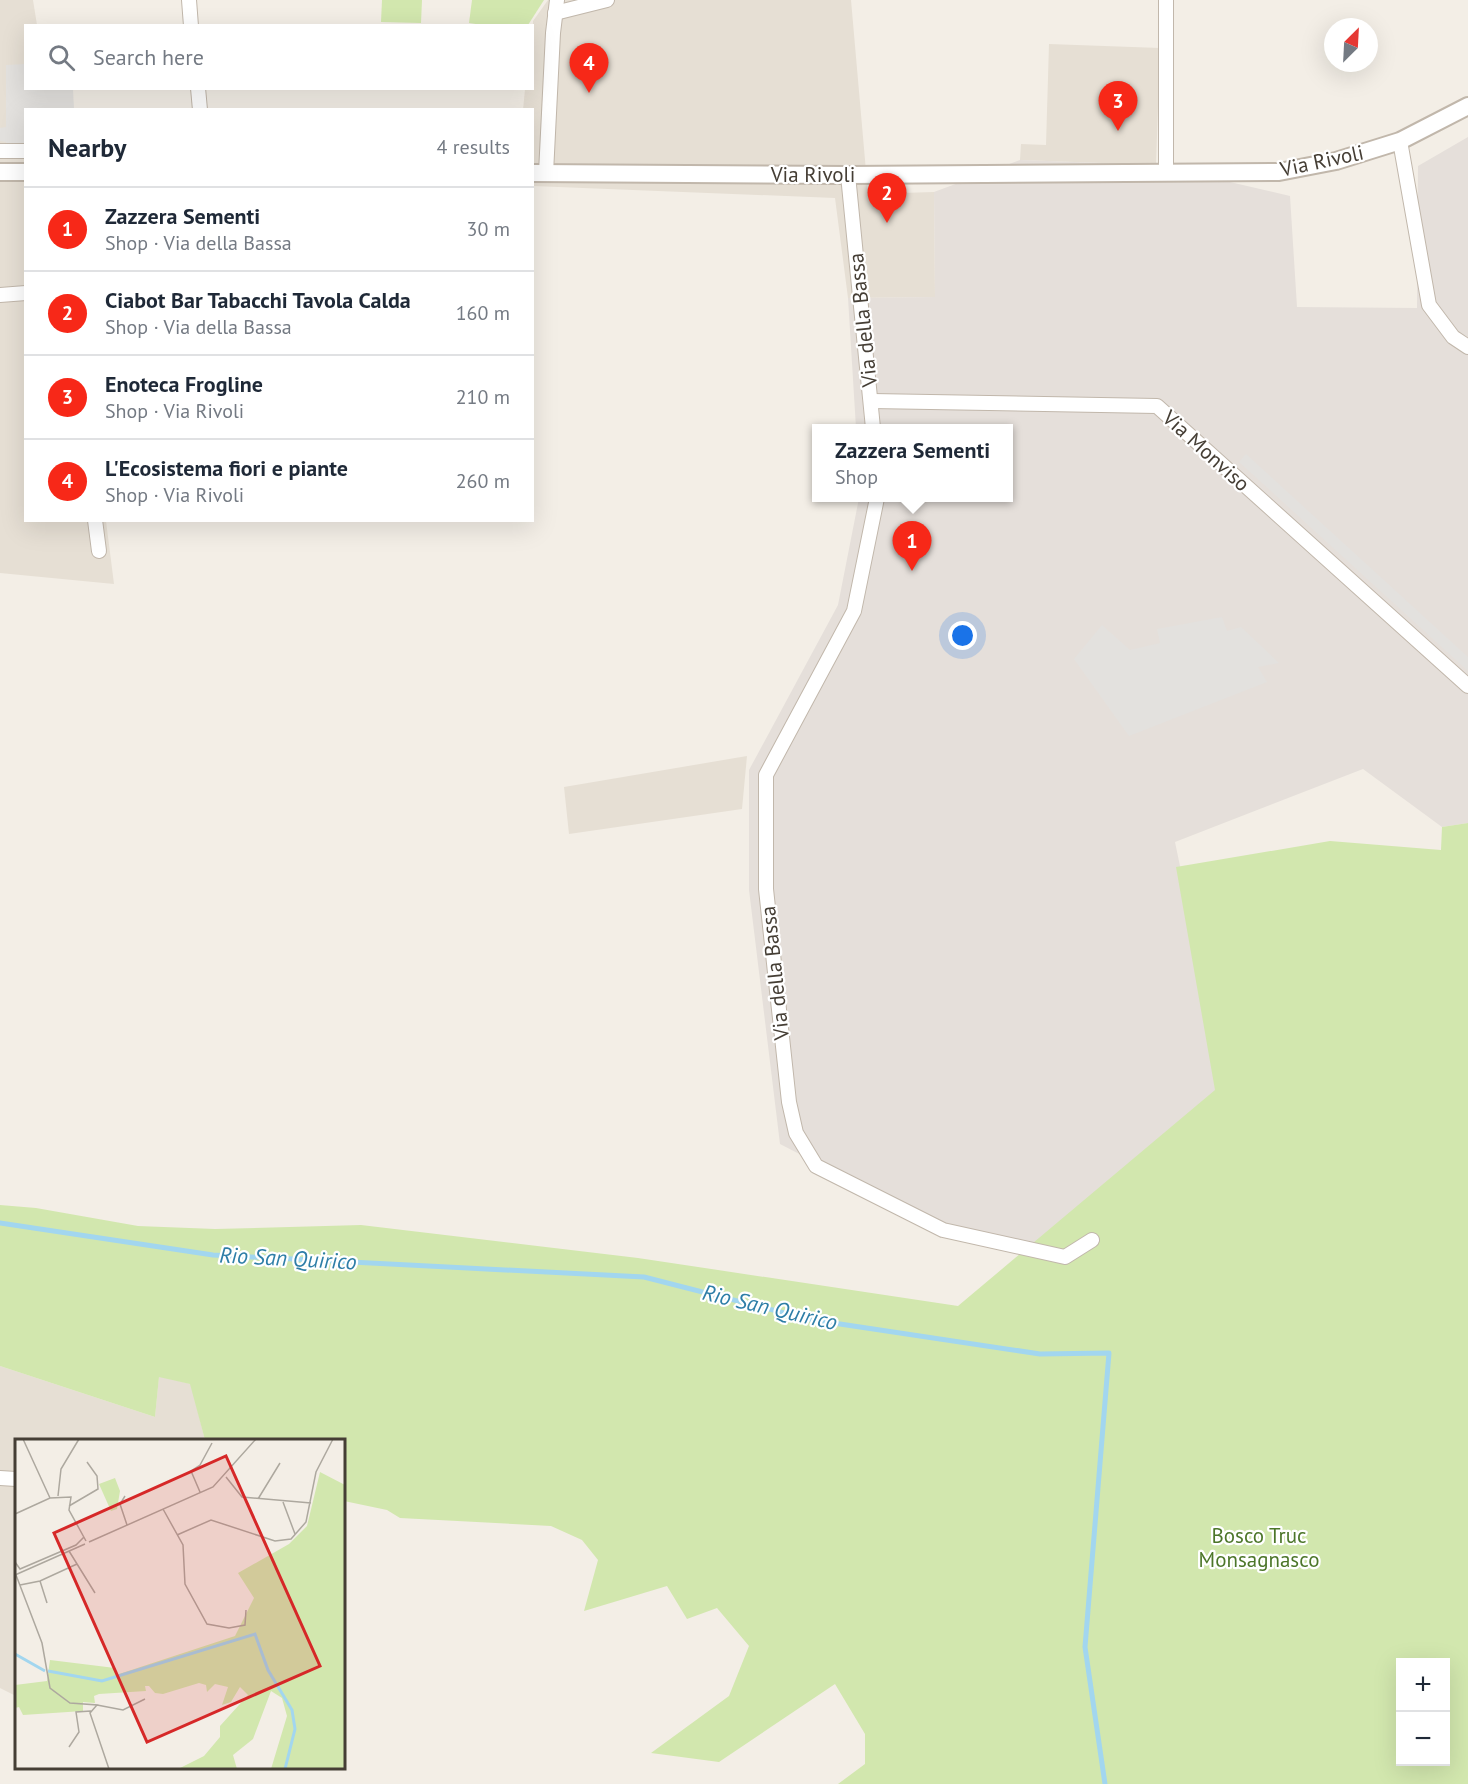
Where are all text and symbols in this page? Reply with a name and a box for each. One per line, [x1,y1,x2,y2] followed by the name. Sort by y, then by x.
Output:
[1324,18,1378,72] north arrow
[24,24,534,90] search box
[45,41,78,74] icon: search
[93,43,204,71] text: Search here
[570,44,608,93] pin: 4
[1098,82,1138,131] pin: 3
[48,131,126,164] text: Nearby
[437,134,510,160] text: 4 results
[1277,139,1366,183] street label: Via Rivoli
[770,161,855,188] street label: Via Rivoli
[868,174,906,223] pin: 2
[105,202,260,230] text: Zazzera Sementi
[62,216,73,242] text: 1
[467,216,510,242] text: 30 m
[105,230,292,256] text: Shop · Via della Bassa
[842,252,883,389] street label: Via della Bassa
[105,286,411,314] text: Ciabot Bar Tabacchi Tavola Calda
[62,300,73,326] text: 2
[456,300,510,326] text: 160 m
[105,314,292,340] text: Shop · Via della Bassa
[105,370,263,398] text: Enoteca Frogline
[62,384,73,410] text: 3
[456,384,510,410] text: 210 m
[105,398,244,424] text: Shop · Via Rivoli
[1156,404,1256,497] street label: Via Monviso
[812,424,1013,502] popup
[835,436,990,464] text: Zazzera Sementi
[105,454,348,482] text: L'Ecosistema fiori e piante
[835,464,878,490] text: Shop
[62,468,73,494] text: 4
[456,468,510,494] text: 260 m
[105,482,244,508] text: Shop · Via Rivoli
[892,522,932,571] pin: 1
[948,621,977,650] your location
[754,905,795,1042] street label: Via della Bassa
[219,1240,357,1276] water label: Rio San Quirico
[700,1278,840,1336] water label: Rio San Quirico
[15,1439,345,1769] inset map
[1199,1522,1319,1573] park label: Bosco Truc Monsagnasco
[1396,1658,1450,1766] map controls
[1396,1658,1450,1712] button: +
[1396,1712,1450,1766] button: −

